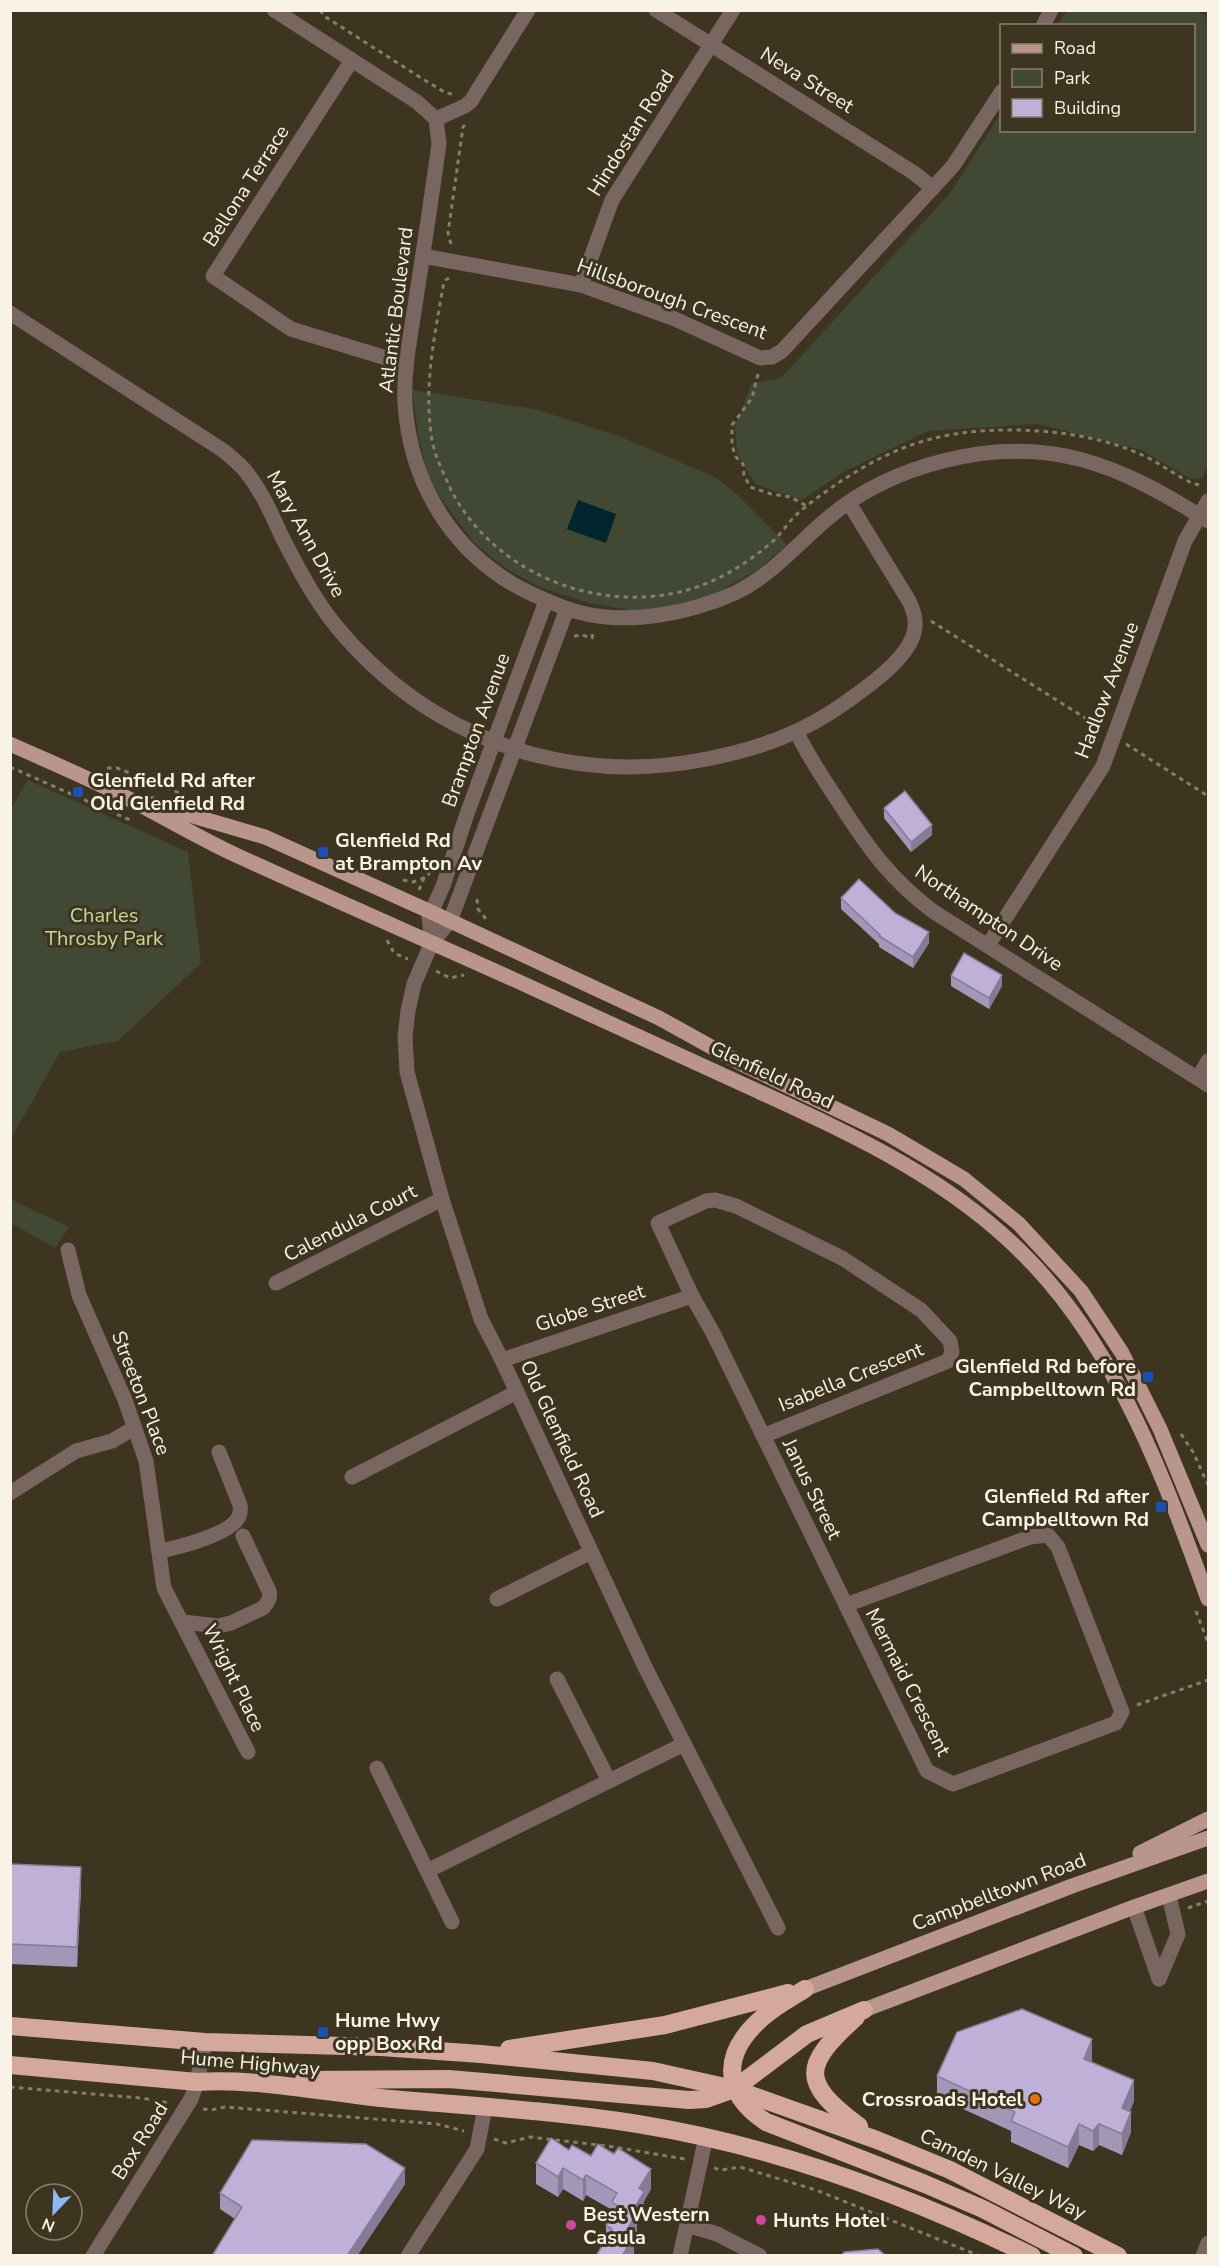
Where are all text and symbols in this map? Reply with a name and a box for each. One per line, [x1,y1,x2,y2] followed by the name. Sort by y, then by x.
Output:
[1000,24,1195,132] legend
[1054,36,1096,60] text: Road
[755,41,860,120] street label: Neva Street
[581,65,681,201] street label: Hindostan Road
[1054,66,1091,90] text: Park
[1054,96,1121,120] text: Building
[197,120,295,252] street label: Bellona Terrace
[372,226,420,394] street label: Atlantic Boulevard
[573,252,772,346] street label: Hillsborough Crescent
[260,466,352,602] street label: Mary Ann Drive
[1069,618,1145,762] street label: Hadlow Avenue
[436,649,516,811] street label: Brampton Avenue
[90,767,255,817] place label: Glenfield Rd after Old Glenfield Rd
[71,785,85,799] marker: Glenfield Rd after Old Glenfield Rd
[335,827,482,877] place label: Glenfield Rd at Brampton Av
[316,845,330,859] marker: Glenfield Rd at Brampton Av
[910,858,1068,978] street label: Northampton Drive
[45,902,164,952] park label: Charles Throsby Park
[706,1035,838,1115] street label: Glenfield Road
[279,1177,422,1268] street label: Calendula Court
[532,1277,649,1338] street label: Globe Street
[105,1327,177,1459] street label: Streeton Place
[775,1335,928,1418] street label: Isabella Crescent
[955,1353,1136,1403] place label: Glenfield Rd before Campbelltown Rd
[514,1356,610,1522] street label: Old Glenfield Road
[1141,1370,1155,1384] marker: Glenfield Rd before Campbelltown Rd
[776,1433,848,1545] street label: Janus Street
[981,1483,1149,1533] place label: Glenfield Rd after Campbelltown Rd
[1154,1500,1168,1514] marker: Glenfield Rd after Campbelltown Rd
[859,1603,957,1762] street label: Mermaid Crescent
[196,1620,272,1736] street label: Wright Place
[908,1846,1090,1938] street label: Campbelltown Road
[335,2007,443,2057] place label: Hume Hwy opp Box Rd
[316,2025,330,2039] marker: Hume Hwy opp Box Rd
[179,2043,321,2083] street label: Hume Highway
[862,2086,1024,2113] place label: Crossroads Hotel
[1028,2092,1042,2106] marker: Crossroads Hotel
[106,2097,174,2185] street label: Box Road
[915,2122,1091,2226] street label: Camden Valley Way
[24,2182,84,2242] north arrow
[583,2201,710,2251] place label: Best Western Casula
[773,2207,887,2234] place label: Hunts Hotel
[39,2212,58,2237] text: N
[754,2213,768,2227] marker: Hunts Hotel
[564,2218,578,2232] marker: Best Western Casula

